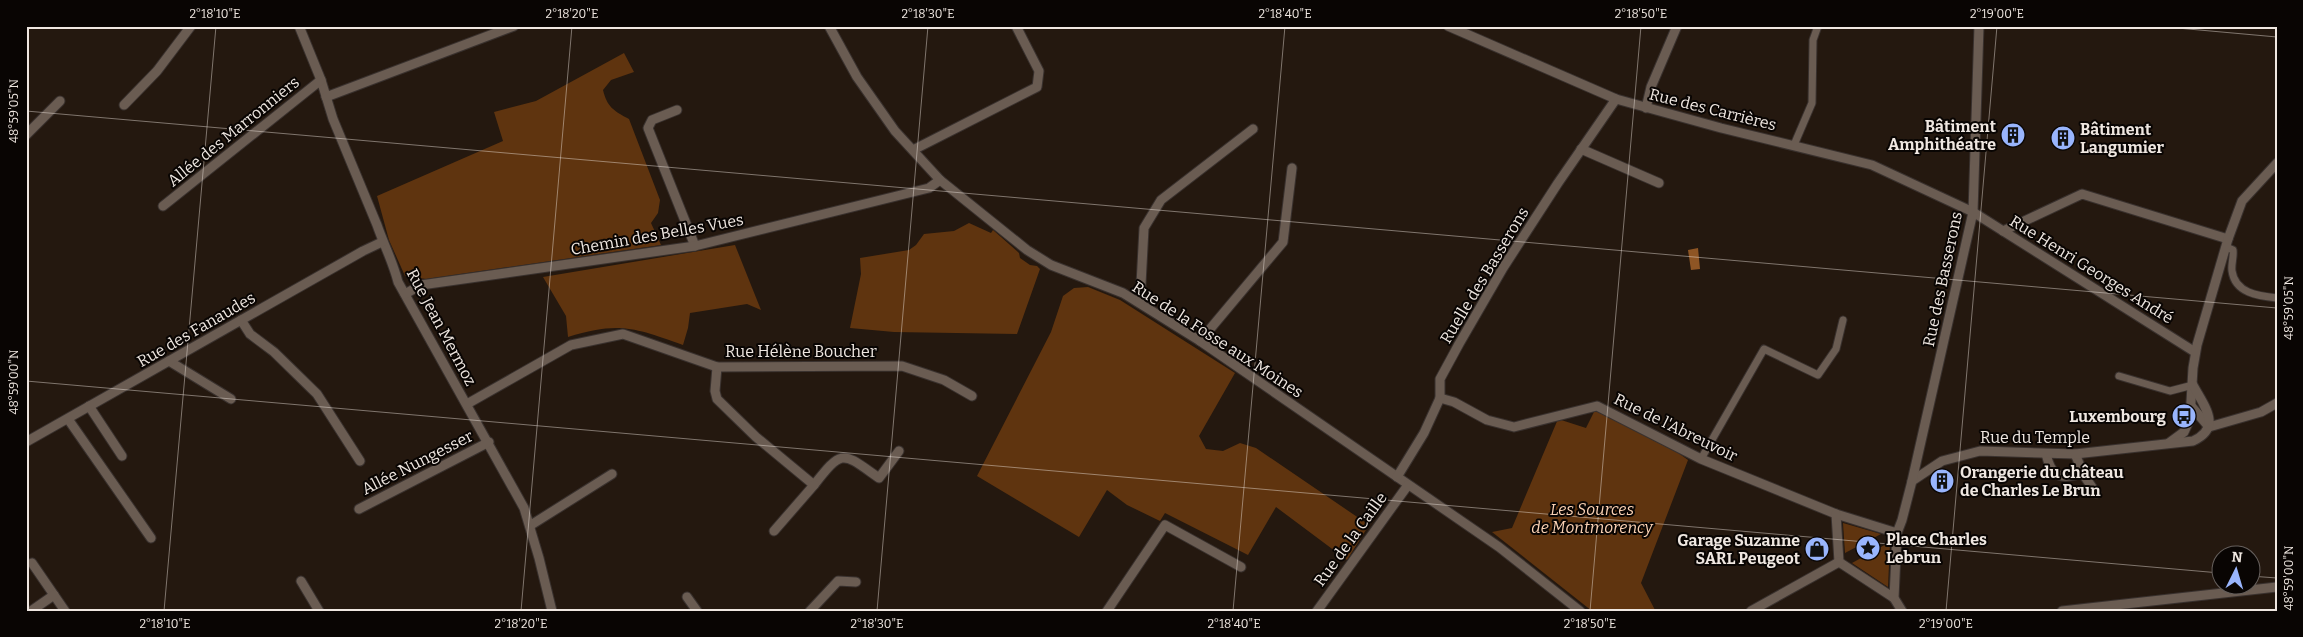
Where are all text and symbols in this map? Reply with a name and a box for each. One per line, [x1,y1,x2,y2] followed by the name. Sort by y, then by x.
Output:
[189,7,241,21] text: 2°18'10"E
[546,7,598,21] text: 2°18'20"E
[901,7,955,21] text: 2°18'30"E
[1258,7,1312,21] text: 2°18'40"E
[1615,7,1667,21] text: 2°18'50"E
[1970,7,2024,21] text: 2°19'00"E
[164,72,303,190] street label: Allée des Marronniers
[7,79,21,143] text: 48°59'05"N
[1647,85,1778,134] street label: Rue des Carrières
[1888,117,1997,154] place label: Bâtiment Amphithéatre
[2080,120,2165,157] place label: Bâtiment Langumier
[2000,122,2026,148] building icon: Bâtiment Amphithéatre
[2050,125,2076,151] building icon: Bâtiment Langumier
[1436,204,1533,347] street label: Ruelle des Basserons
[569,210,745,259] street label: Chemin des Belles Vues
[1919,210,1966,348] street label: Rue des Basserons
[2006,211,2177,328] street label: Rue Henri Georges André
[403,265,481,389] street label: Rue Jean Mermoz
[2282,276,2296,340] text: 48°59'05"N
[1129,277,1307,402] street label: Rue de la Fosse aux Moines
[134,288,259,371] street label: Rue des Fanaudes
[725,342,877,361] street label: Rue Hélène Boucher
[7,349,21,415] text: 48°59'00"N
[1611,389,1741,466] street label: Rue de l'Abreuvoir
[2171,403,2197,429] bus stop icon: Luxembourg
[2069,407,2166,426] place label: Luxembourg
[358,426,476,499] street label: Allée Nungesser
[1980,428,2090,447] street label: Rue du Temple
[1960,463,2124,500] place label: Orangerie du château de Charles Le Brun
[1929,468,1955,494] building icon: Orangerie du château de Charles Le Brun
[1310,489,1391,590] street label: Rue de la Caille
[1531,500,1654,537] park label: Les Sources de Montmorency
[1886,530,1987,567] place label: Place Charles Lebrun
[1677,531,1801,568] place label: Garage Suzanne SARL Peugeot
[1855,535,1881,561] place icon: Place Charles Lebrun
[1804,536,1830,562] shop icon: Garage Suzanne SARL Peugeot
[2210,544,2260,594] north arrow
[2282,545,2296,611] text: 48°59'00"N
[2231,549,2243,567] text: N
[139,617,191,631] text: 2°18'10"E
[495,617,547,631] text: 2°18'20"E
[850,617,904,631] text: 2°18'30"E
[1207,617,1261,631] text: 2°18'40"E
[1564,617,1616,631] text: 2°18'50"E
[1919,617,1973,631] text: 2°19'00"E

